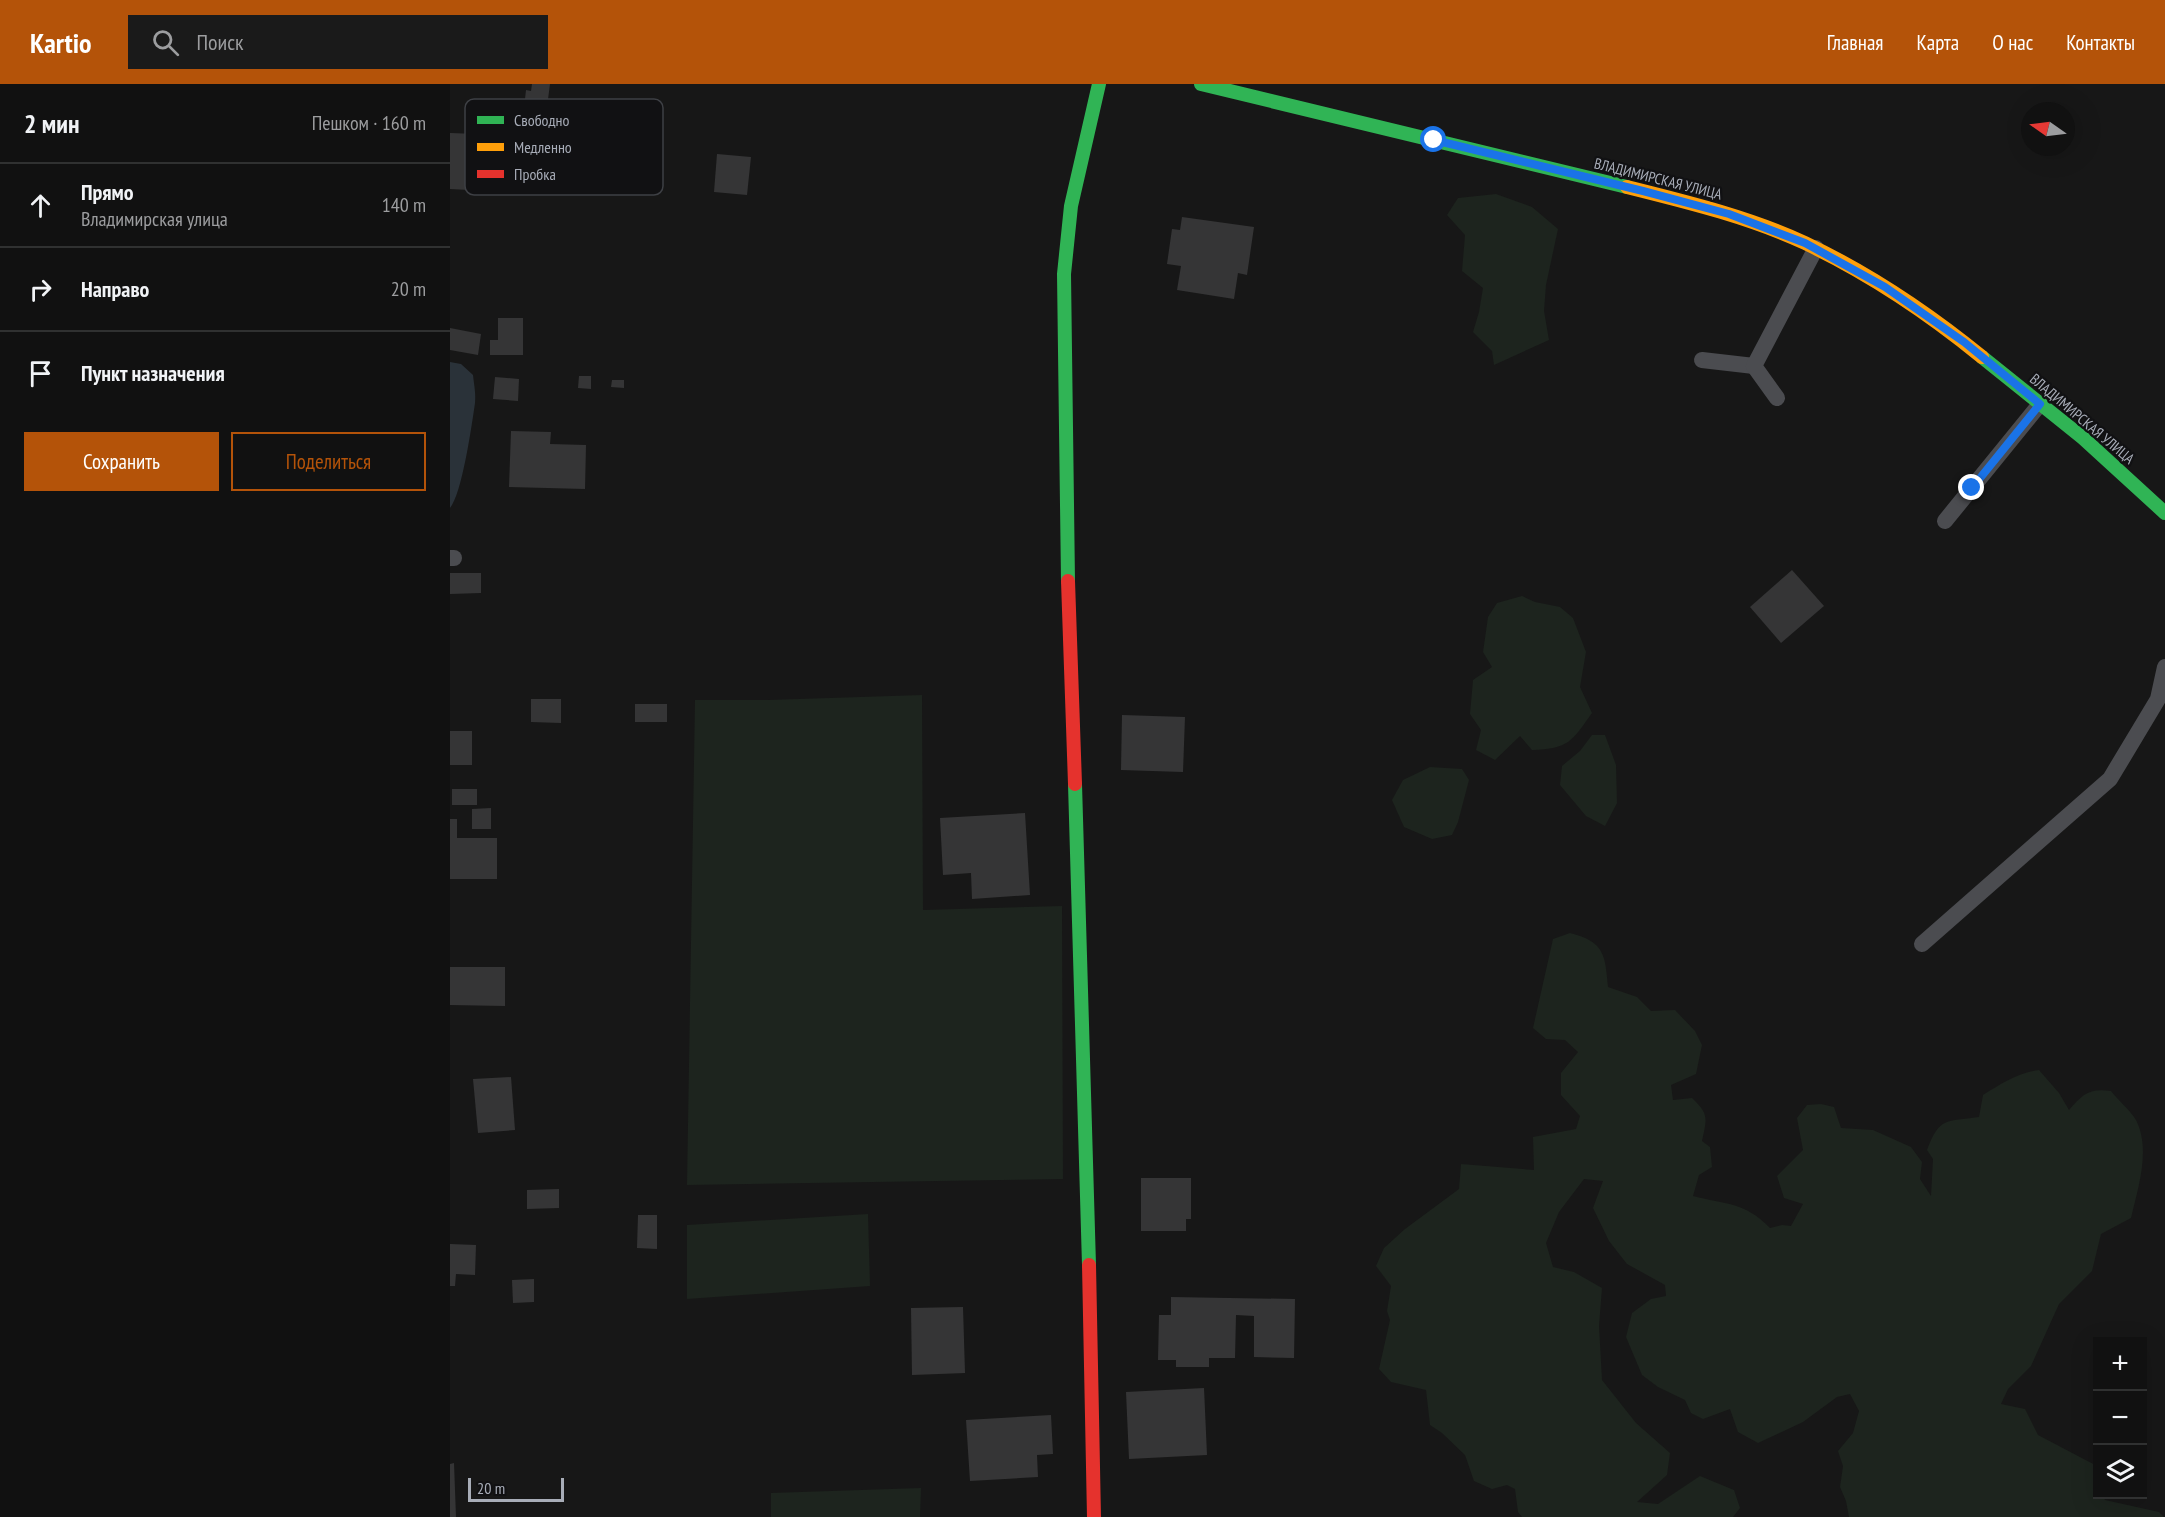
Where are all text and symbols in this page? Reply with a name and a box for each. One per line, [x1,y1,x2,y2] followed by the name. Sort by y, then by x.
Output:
[128,15,548,69] search box
[30,24,92,61] text: Kartio
[149,26,182,59] icon: search
[197,28,244,56] text: Поиск
[1827,29,1883,56] text: Главная
[1916,29,1959,56] text: Карта
[1992,29,2033,56] text: О нас
[2066,29,2135,56] text: Контакты
[465,99,663,195] legend
[2021,102,2075,156] north arrow
[24,107,79,140] text: 2 мин
[312,110,426,136] text: Пешком · 160 m
[514,110,569,130] text: Свободно
[1420,126,1446,152] route start
[514,137,572,157] text: Медленно
[1592,153,1725,204] street label: ВЛАДИМИРСКАЯ УЛИЦА
[514,164,556,184] text: Пробка
[81,178,134,206] text: Прямо
[24,189,57,222] icon: ahead
[382,192,426,218] text: 140 m
[81,206,228,232] text: Владимирская улица
[24,273,57,306] icon: right
[81,275,149,303] text: Направо
[391,276,426,302] text: 20 m
[24,357,57,390] icon: arrive
[81,359,225,387] text: Пункт назначения
[2026,369,2139,469] street label: ВЛАДИМИРСКАЯ УЛИЦА
[24,432,219,491] button: Сохранить
[231,432,426,491] button: Поделиться
[1958,474,1984,500] route end
[2093,1337,2147,1499] map controls
[2093,1337,2147,1391] button: +
[2093,1391,2147,1445] button: −
[2093,1445,2147,1499] button: layers
[468,1475,564,1502] scale bar
[477,1478,505,1498] text: 20 m

